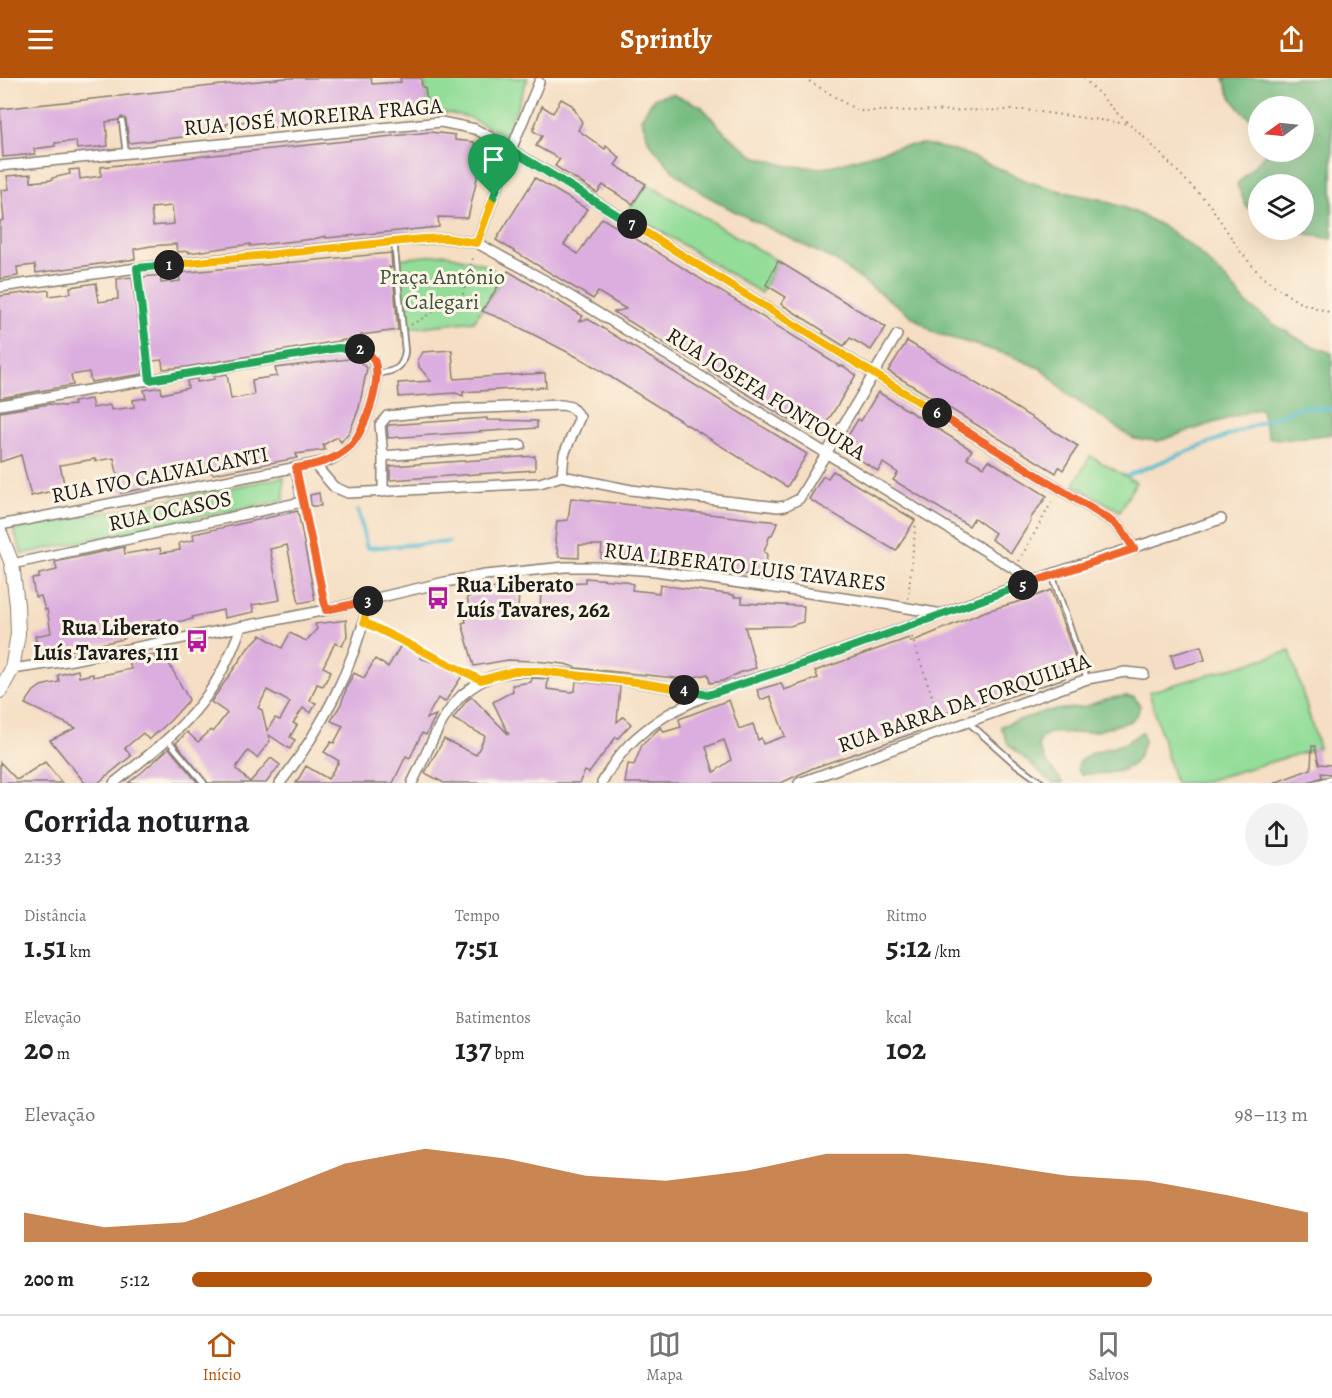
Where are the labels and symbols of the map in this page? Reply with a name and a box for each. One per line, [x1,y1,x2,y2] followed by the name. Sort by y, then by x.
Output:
[182,91,445,143] street label: RUA JOSÉ MOREIRA FRAGA
[1248,96,1314,162] north arrow
[468,134,519,196] pin
[617,209,647,239] pin: 7
[154,250,184,280] pin: 1
[379,262,505,317] park label: Praça Antônio Calegari
[661,320,872,468] street label: RUA JOSEFA FONTOURA
[345,334,375,364] pin: 2
[922,398,952,428] pin: 6
[49,439,271,511] street label: RUA IVO CALVALCANTI
[106,483,234,539] street label: RUA OCASOS
[602,535,888,599] street label: RUA LIBERATO LUIS TAVARES
[456,570,610,625] place label: Rua Liberato Luís Tavares, 262
[1008,570,1038,600] pin: 5
[425,585,451,611] bus stop icon: Rua Liberato Luís Tavares, 262
[353,586,383,616] pin: 3
[33,613,179,668] place label: Rua Liberato Luís Tavares, 111
[184,628,210,654] bus stop icon: Rua Liberato Luís Tavares, 111
[834,645,1095,760] street label: RUA BARRA DA FORQUILHA
[669,675,699,705] pin: 4

